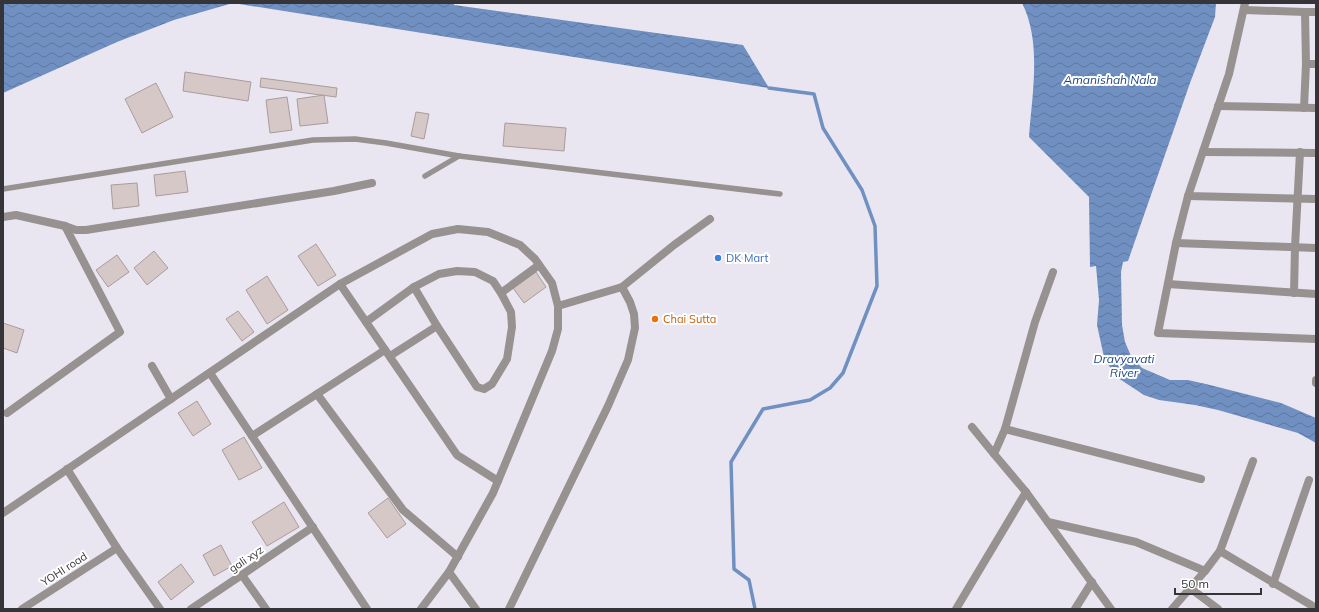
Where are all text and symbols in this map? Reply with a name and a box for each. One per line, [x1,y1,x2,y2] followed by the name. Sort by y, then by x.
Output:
[1062,72,1157,87] water label: Amanishah Nala
[726,251,768,265] place label: DK Mart
[713,253,723,263] marker: DK Mart
[663,312,716,326] place label: Chai Sutta
[650,314,660,324] marker: Chai Sutta
[1094,351,1155,380] water label: Dravyavati River
[226,542,266,576] street label: gali xyz
[37,549,90,590] street label: YOHI road
[1175,570,1261,596] scale bar
[1181,576,1209,591] text: 50 m

